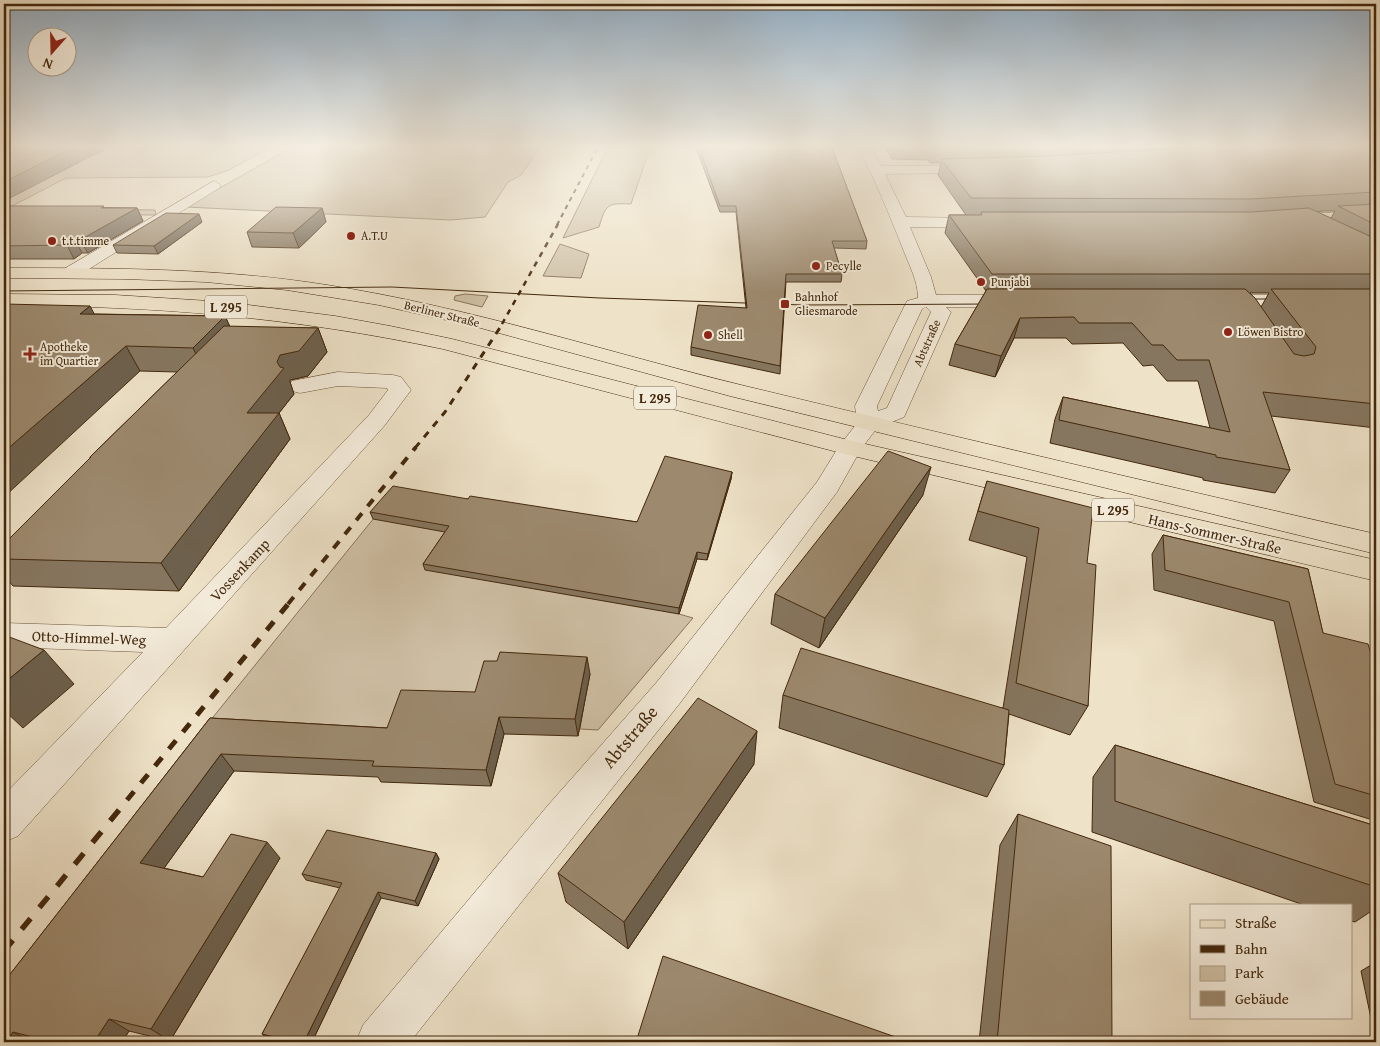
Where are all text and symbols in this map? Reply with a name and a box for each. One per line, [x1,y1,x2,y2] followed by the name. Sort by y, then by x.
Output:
[28,28,78,78] north arrow
[39,53,55,75] text: N
[361,227,388,244] place label: A.T.U
[345,230,357,242] marker: A.T.U
[62,232,110,249] place label: t.t.timme
[46,235,58,247] marker: t.t.timme
[826,257,862,274] place label: Pecylle
[810,260,822,272] marker: Pecylle
[991,273,1030,290] place label: Punjabi
[975,276,987,288] marker: Punjabi
[795,288,858,319] place label: Bahnhof Gliesmarode
[205,296,247,318] road number: L 295
[403,296,482,331] street label: Berliner Straße
[779,298,791,310] marker: Bahnhof Gliesmarode
[909,316,945,369] street label: Abtstraße
[1238,323,1303,340] place label: Löwen Bistro
[718,326,744,343] place label: Shell
[1222,326,1234,338] marker: Löwen Bistro
[702,329,714,341] marker: Shell
[40,338,98,369] place label: Apotheke im Quartier
[24,348,36,360] marker: Apotheke im Quartier
[634,386,676,409] road number: L 295
[1092,498,1134,522] road number: L 295
[1146,508,1284,559] street label: Hans-Sommer-Straße
[205,534,274,606] street label: Vossenkamp
[32,625,147,650] street label: Otto-Himmel-Weg
[595,699,664,774] street label: Abtstraße
[1190,904,1352,1018] legend
[1235,912,1277,933] text: Straße
[1235,938,1268,959] text: Bahn
[1235,962,1264,983] text: Park
[1235,988,1289,1009] text: Gebäude

